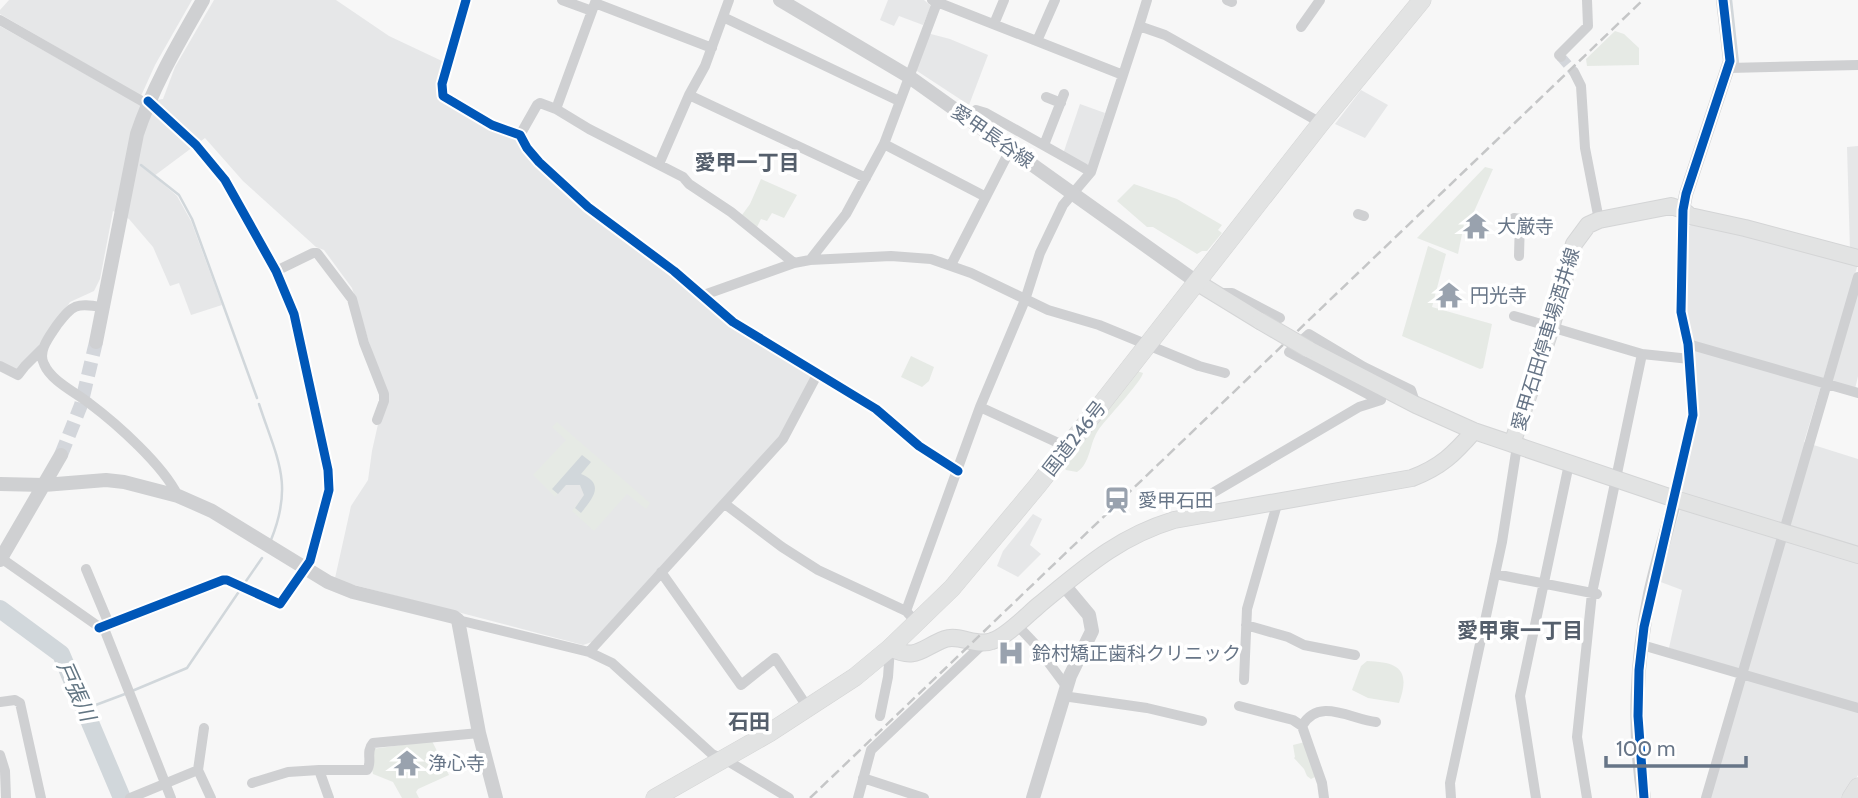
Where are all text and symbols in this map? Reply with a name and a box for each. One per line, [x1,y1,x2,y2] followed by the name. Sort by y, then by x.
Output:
[947,100,1038,173] street label: 愛甲長谷線
[695,150,800,175] district label: 愛甲一丁目
[1461,211,1491,241] temple icon: 大厳寺
[1497,215,1554,238] place label: 大厳寺
[1507,245,1584,433] street label: 愛甲石田停車場酒井線
[1434,280,1464,310] temple icon: 円光寺
[1470,284,1527,307] place label: 円光寺
[1038,396,1111,480] street label: 国道246号
[1102,485,1132,515] station icon: 愛甲石田
[1138,489,1214,512] place label: 愛甲石田
[1457,618,1583,643] district label: 愛甲東一丁目
[996,638,1026,668] hospital icon: 鈴村矯正歯科クリニック
[1032,642,1241,665] place label: 鈴村矯正歯科クリニック
[52,657,102,726] water label: 戸張川
[728,709,770,734] district label: 石田
[1606,724,1746,768] scale bar
[1616,736,1675,761] text: 100 m
[392,748,422,778] temple icon: 浄心寺
[428,752,485,775] place label: 浄心寺

